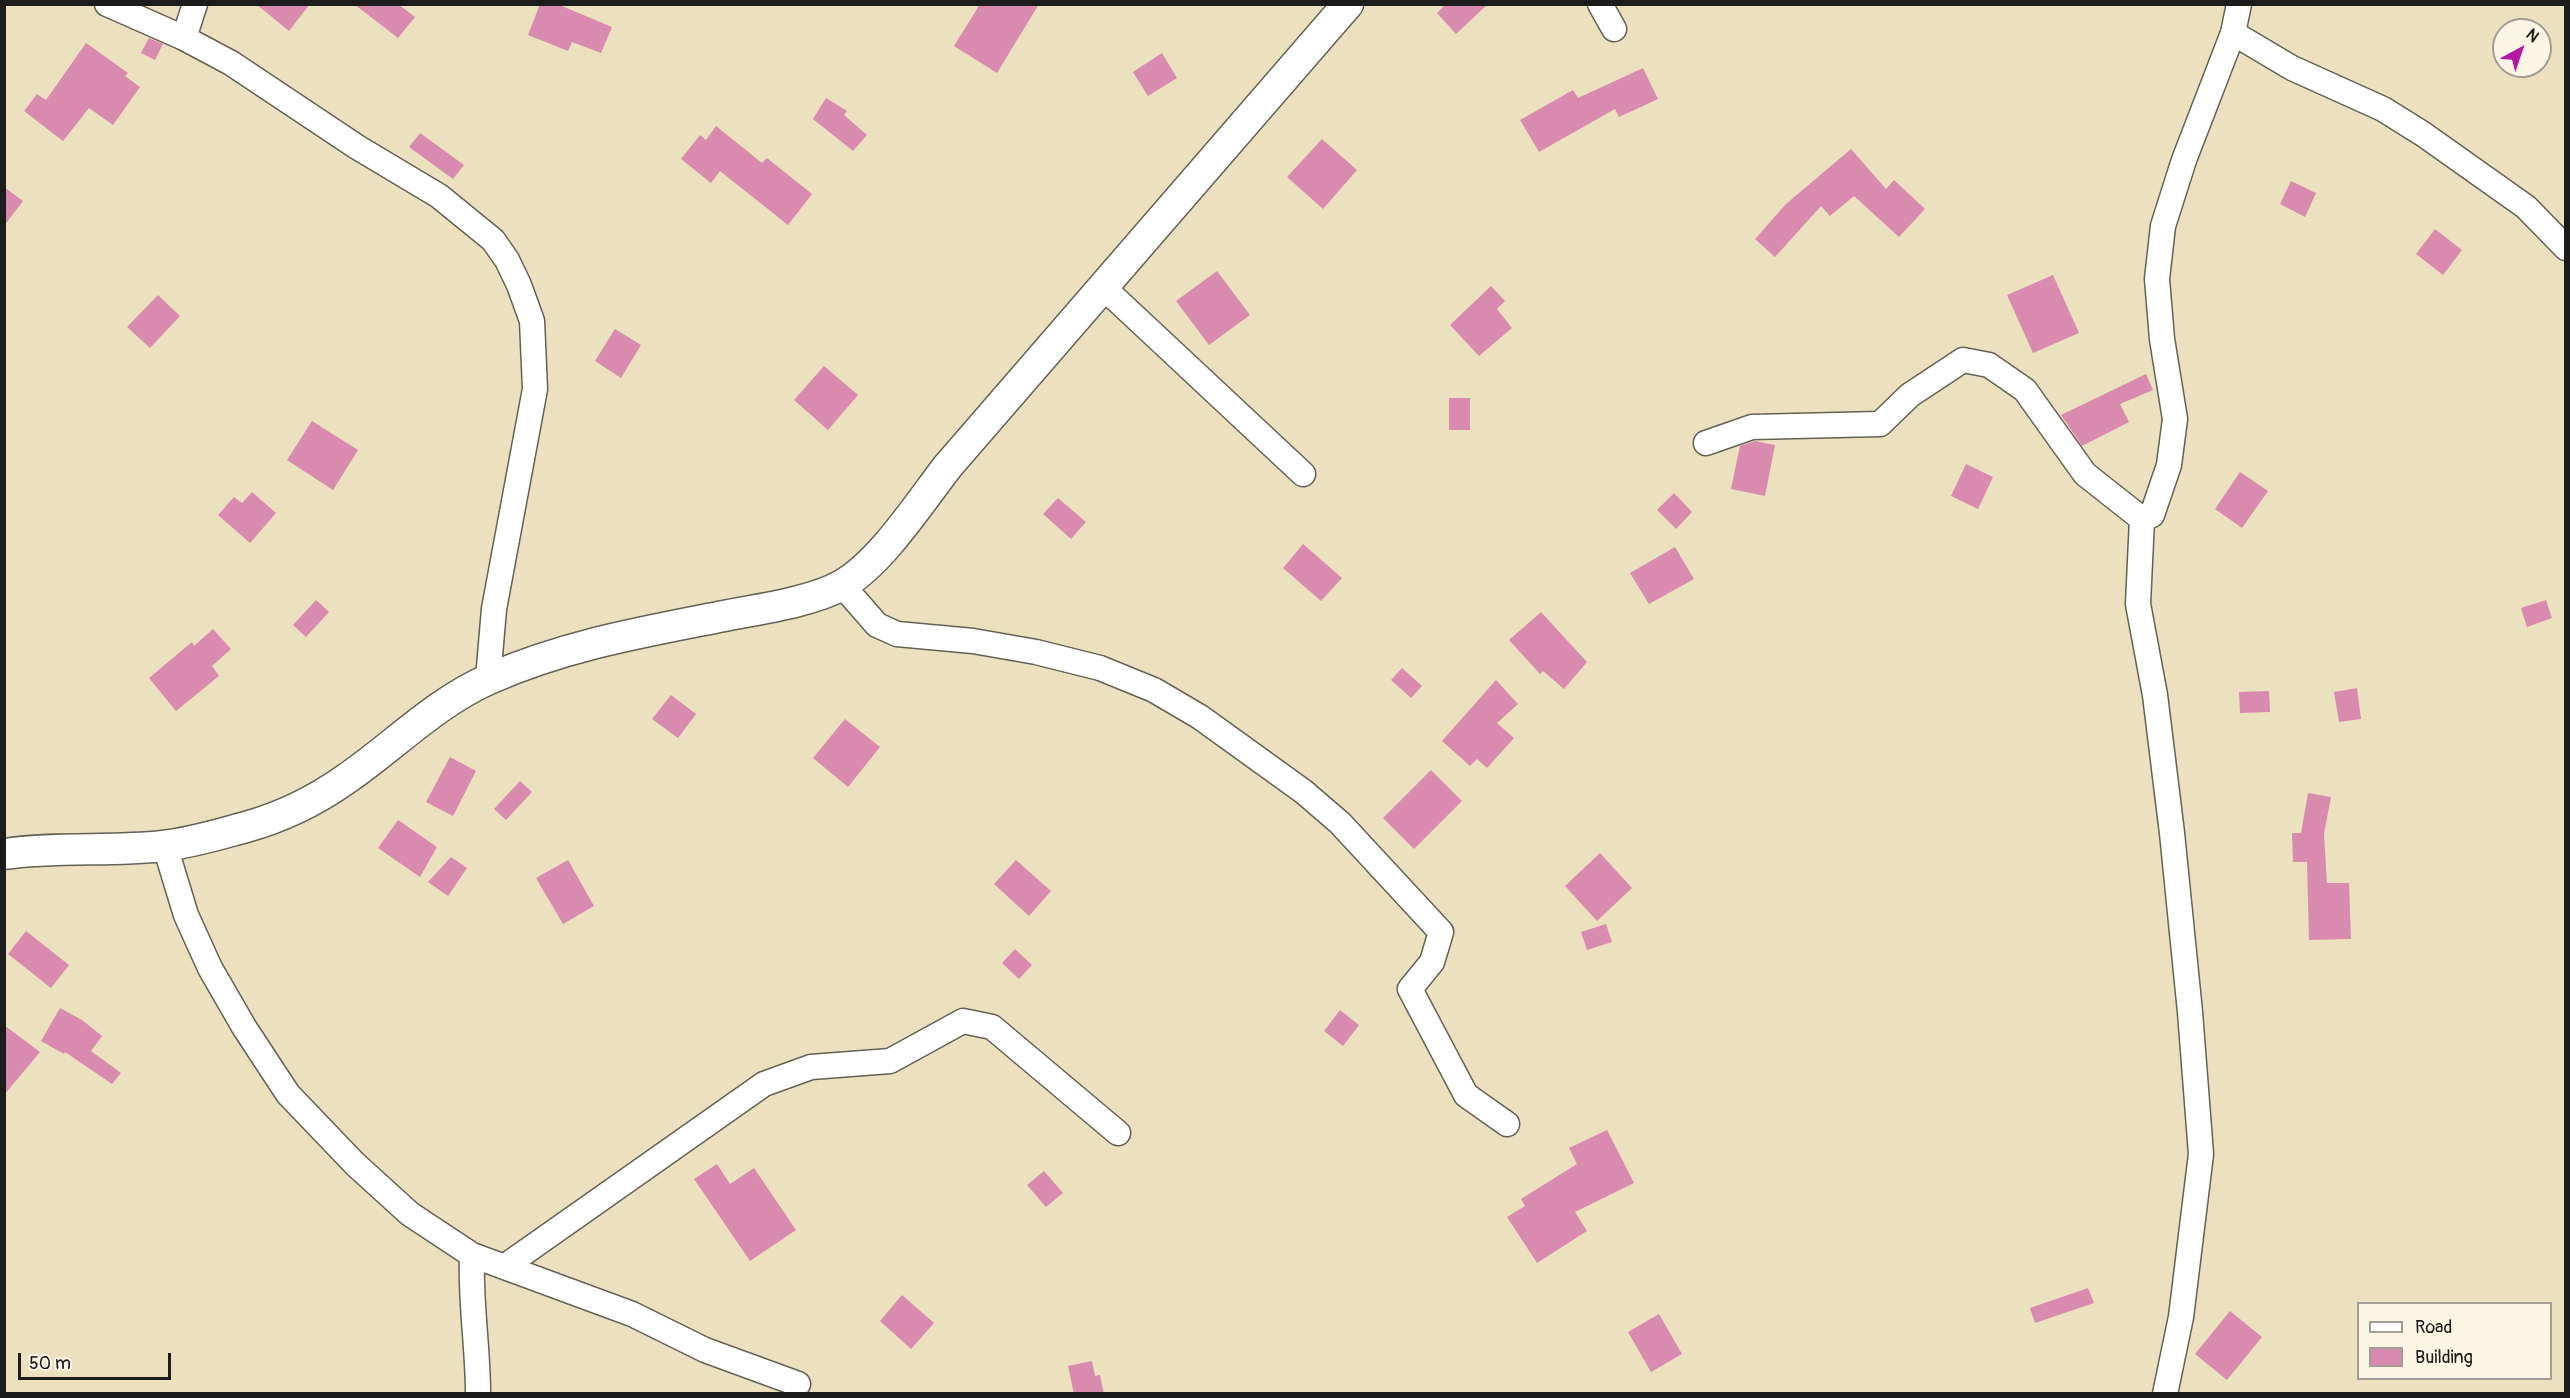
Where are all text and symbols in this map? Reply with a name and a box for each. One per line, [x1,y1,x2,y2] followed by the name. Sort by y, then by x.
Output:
[2492,18,2552,78] north arrow
[2522,25,2543,47] text: N
[2357,1302,2552,1380] legend
[2415,1316,2452,1339] text: Road
[21,1341,174,1379] scale bar
[2415,1346,2473,1369] text: Building
[29,1352,71,1375] text: 50 m

